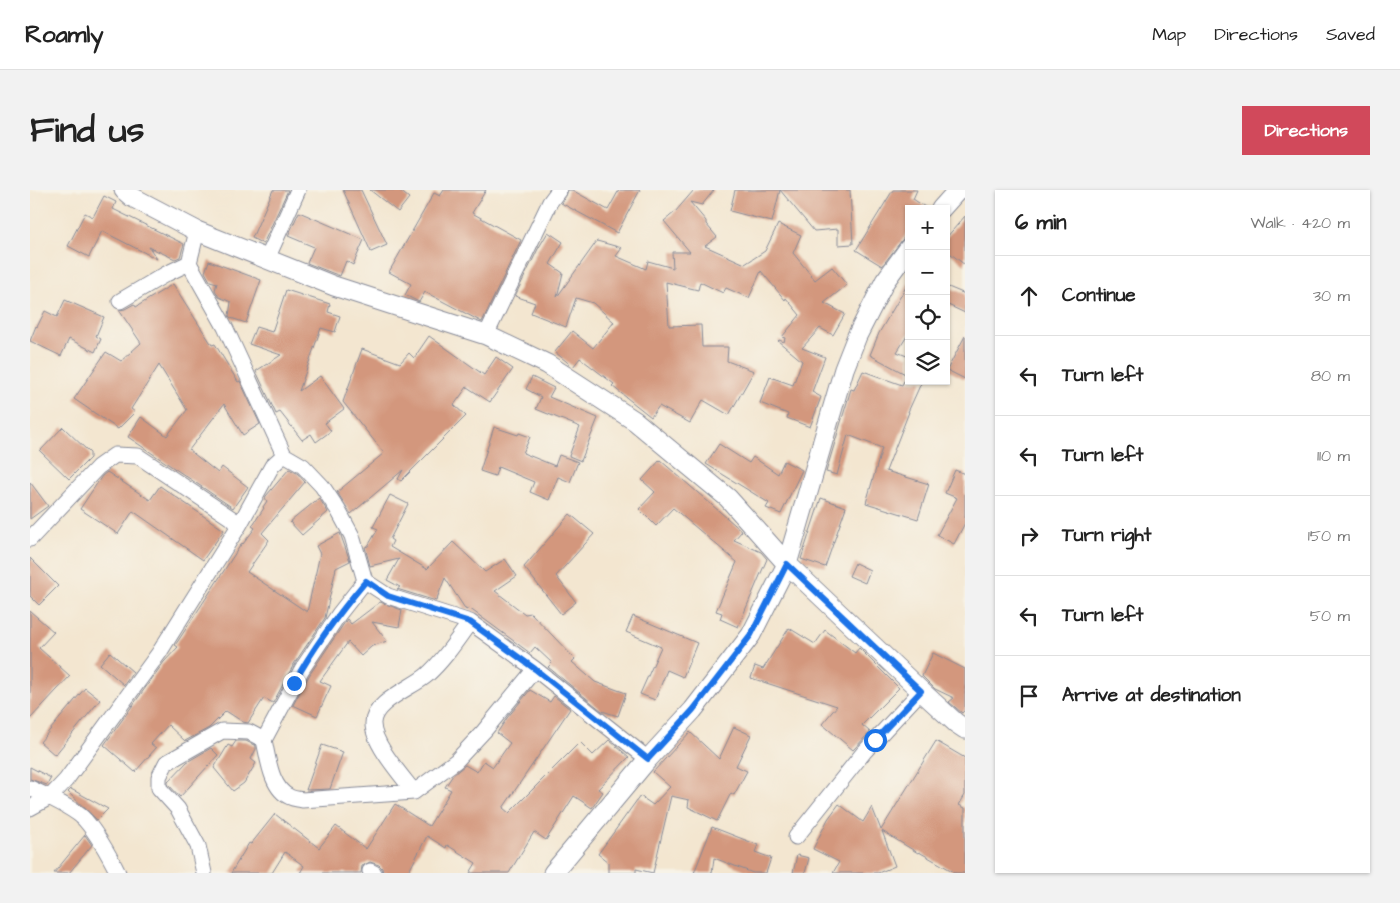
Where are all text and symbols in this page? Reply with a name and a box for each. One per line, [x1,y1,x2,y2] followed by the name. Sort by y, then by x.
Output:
[25,18,103,52] text: Roamly
[1152,22,1186,47] text: Map
[1214,22,1298,47] text: Directions
[1326,22,1375,47] text: Saved
[30,106,144,155] text: Find us
[1242,106,1370,155] button: Directions
[905,205,950,385] map controls
[905,205,950,250] button: +
[1015,208,1067,237] text: 6 min
[1250,212,1350,234] text: Walk · 420 m
[905,250,950,295] button: −
[1015,282,1043,310] icon: ahead
[1062,282,1136,309] text: Continue
[1313,285,1350,307] text: 30 m
[905,295,950,340] button: locate
[905,340,950,385] button: layers
[1015,362,1043,390] icon: left
[1062,362,1143,389] text: Turn left
[1311,365,1350,387] text: 80 m
[1015,442,1043,470] icon: left
[1062,442,1143,469] text: Turn left
[1317,445,1350,467] text: 110 m
[1015,522,1043,550] icon: right
[1062,522,1151,549] text: Turn right
[1308,525,1350,547] text: 150 m
[1015,602,1043,630] icon: left
[1062,602,1143,629] text: Turn left
[1310,605,1350,627] text: 50 m
[283,672,306,695] route end
[1015,682,1043,710] icon: arrive
[1062,682,1241,709] text: Arrive at destination
[864,729,887,752] route start

